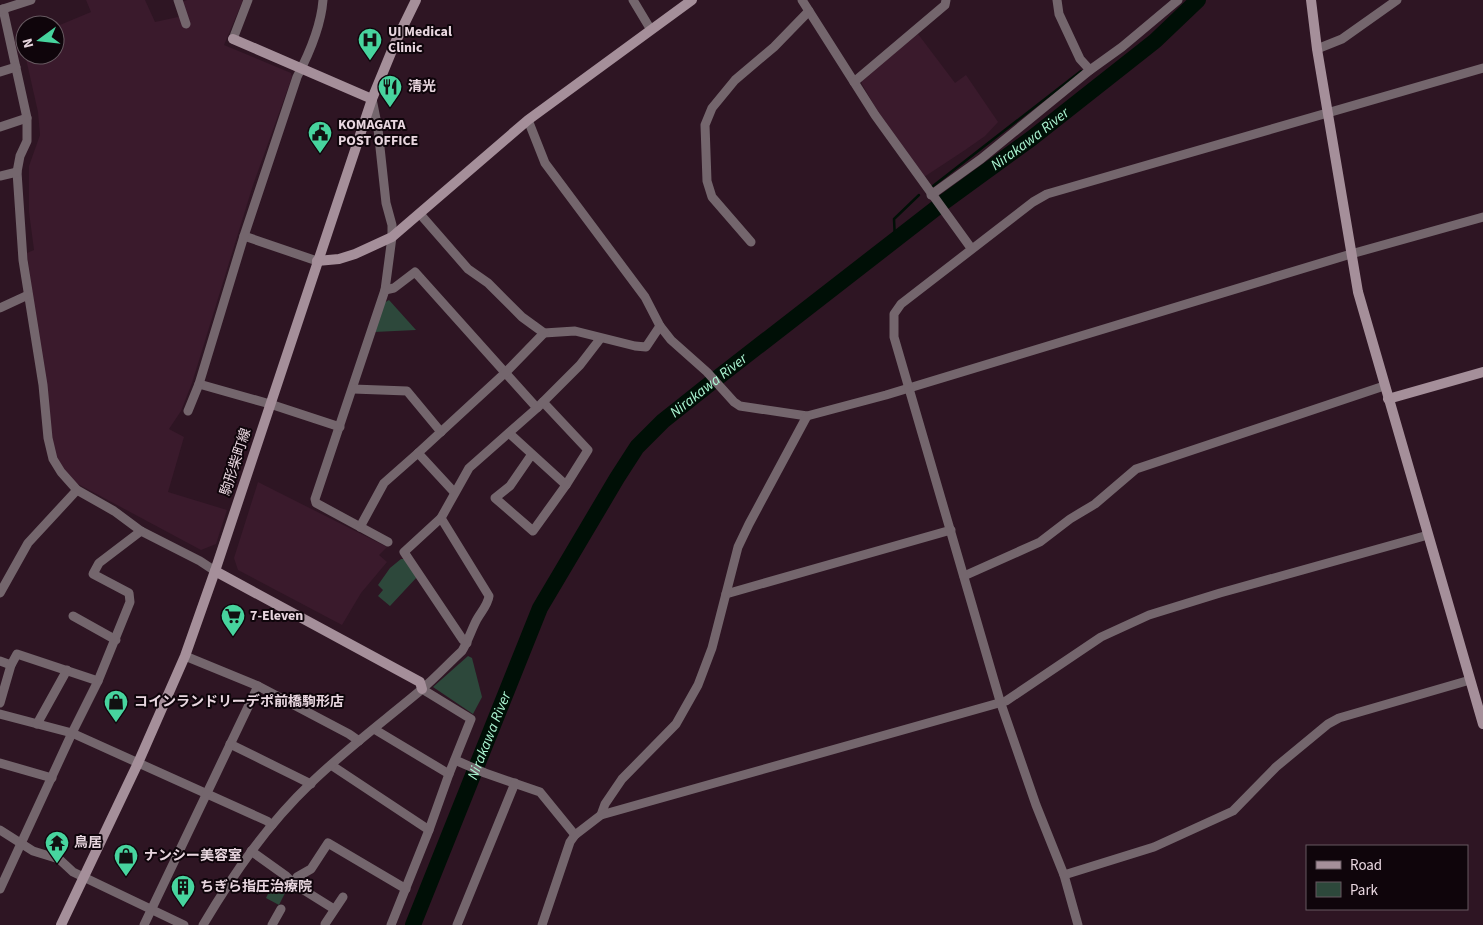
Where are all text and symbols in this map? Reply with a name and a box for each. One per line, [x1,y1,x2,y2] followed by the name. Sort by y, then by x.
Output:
[15,15,65,65] north arrow
[388,22,452,58] place label: UI Medical Clinic
[357,27,383,61] hospital icon: UI Medical Clinic
[18,36,39,50] text: N
[377,74,403,108] restaurant icon: 清光
[408,77,436,97] place label: 清光
[986,102,1074,175] water label: Nirakawa River
[338,115,418,151] place label: KOMAGATA POST OFFICE
[307,120,333,154] public building icon: KOMAGATA POST OFFICE
[665,348,752,422] water label: Nirakawa River
[216,426,256,498] street label: 駒形柴町線
[220,603,246,637] supermarket icon: 7-Eleven
[250,606,303,626] place label: 7-Eleven
[462,688,516,783] water label: Nirakawa River
[103,689,129,723] shop icon: コインランドリーデポ前橋駒形店
[134,692,344,712] place label: コインランドリーデポ前橋駒形店
[44,830,70,864] temple icon: 鳥居
[74,833,102,853] place label: 鳥居
[113,843,139,877] shop icon: ナンシー美容室
[1306,845,1468,910] legend
[144,846,242,866] place label: ナンシー美容室
[1350,855,1382,876] text: Road
[170,874,196,908] building icon: ちぎら指圧治療院
[200,877,312,897] place label: ちぎら指圧治療院
[1350,880,1379,901] text: Park

